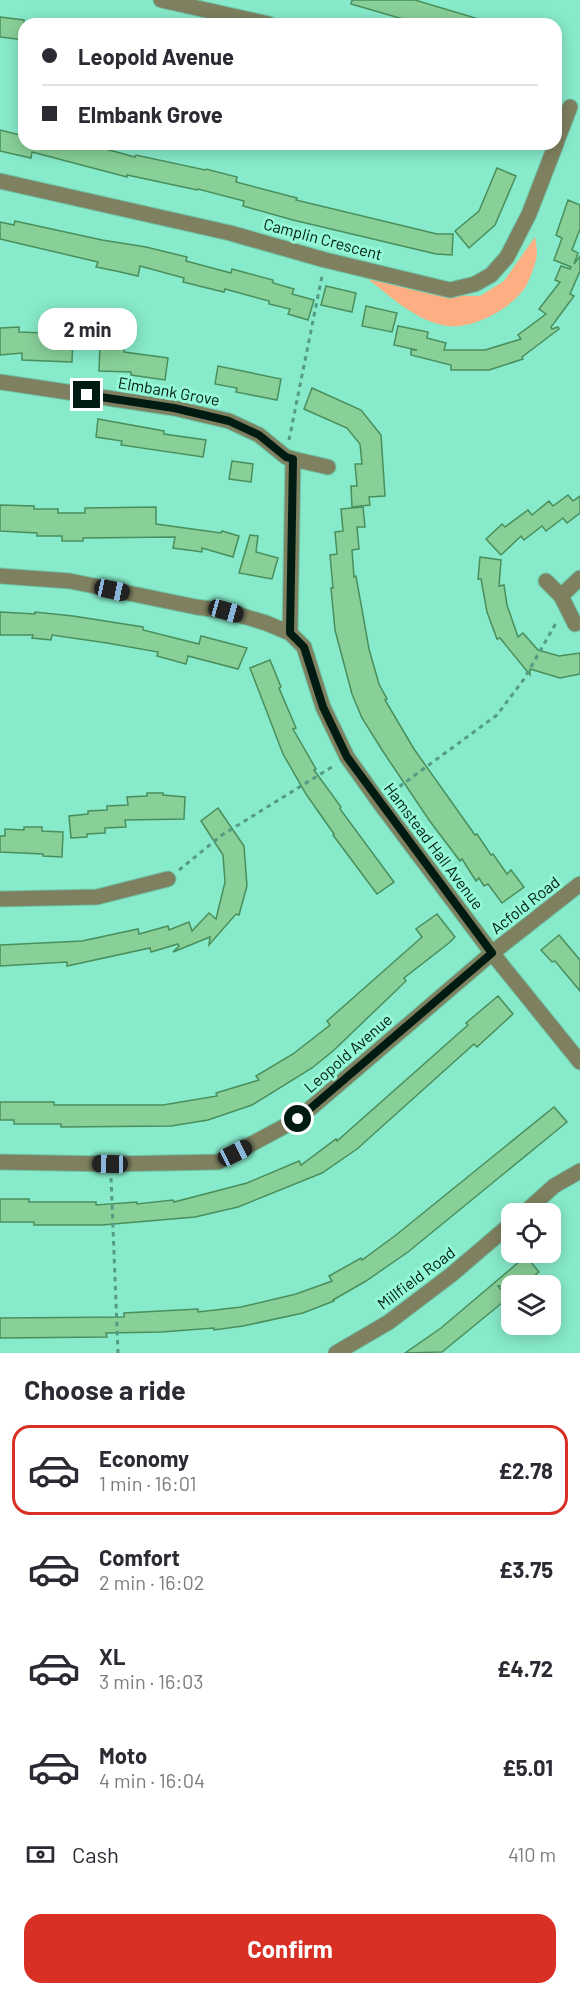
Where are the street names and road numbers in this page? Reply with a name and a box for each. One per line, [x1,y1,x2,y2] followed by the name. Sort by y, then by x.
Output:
[262,214,385,264] street label: Camplin Crescent
[117,372,222,409] street label: Elmbank Grove
[381,779,488,913] street label: Hamstead Hall Avenue
[486,872,563,937] street label: Acfold Road
[300,1009,396,1096] street label: Leopold Avenue
[373,1242,458,1313] street label: Millfield Road

